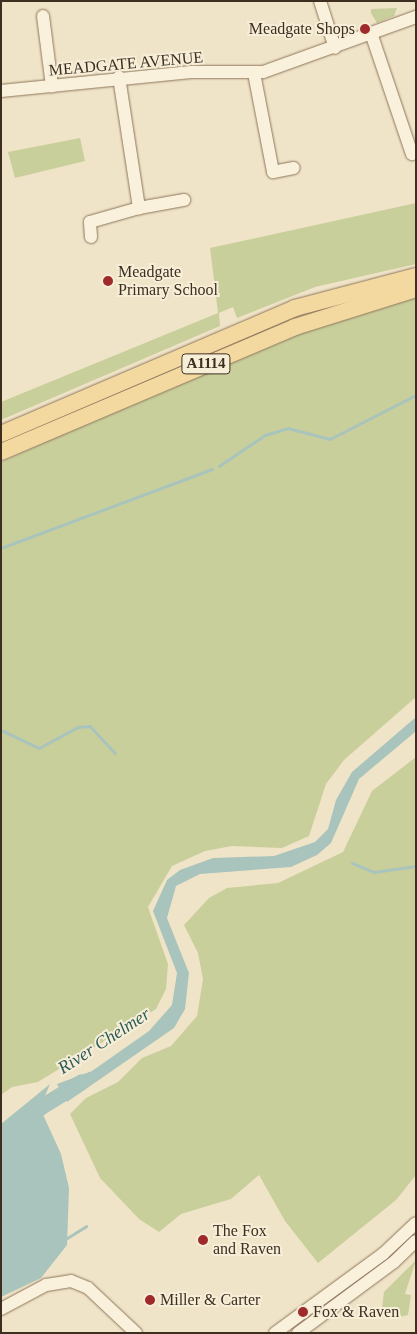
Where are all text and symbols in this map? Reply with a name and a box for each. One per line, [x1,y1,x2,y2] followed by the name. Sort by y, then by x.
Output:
[249,19,355,39] place label: Meadgate Shops
[359,23,371,35] marker: Meadgate Shops
[48,48,204,80] street label: MEADGATE AVENUE
[118,262,218,300] place label: Meadgate Primary School
[102,275,114,287] marker: Meadgate Primary School
[181,352,231,376] road number: A1114
[54,1003,154,1079] water label: River Chelmer
[213,1221,281,1259] place label: The Fox and Raven
[197,1234,209,1246] marker: The Fox and Raven
[160,1290,260,1310] place label: Miller & Carter
[144,1294,156,1306] marker: Miller & Carter
[313,1302,399,1322] place label: Fox & Raven
[297,1306,309,1318] marker: Fox & Raven

